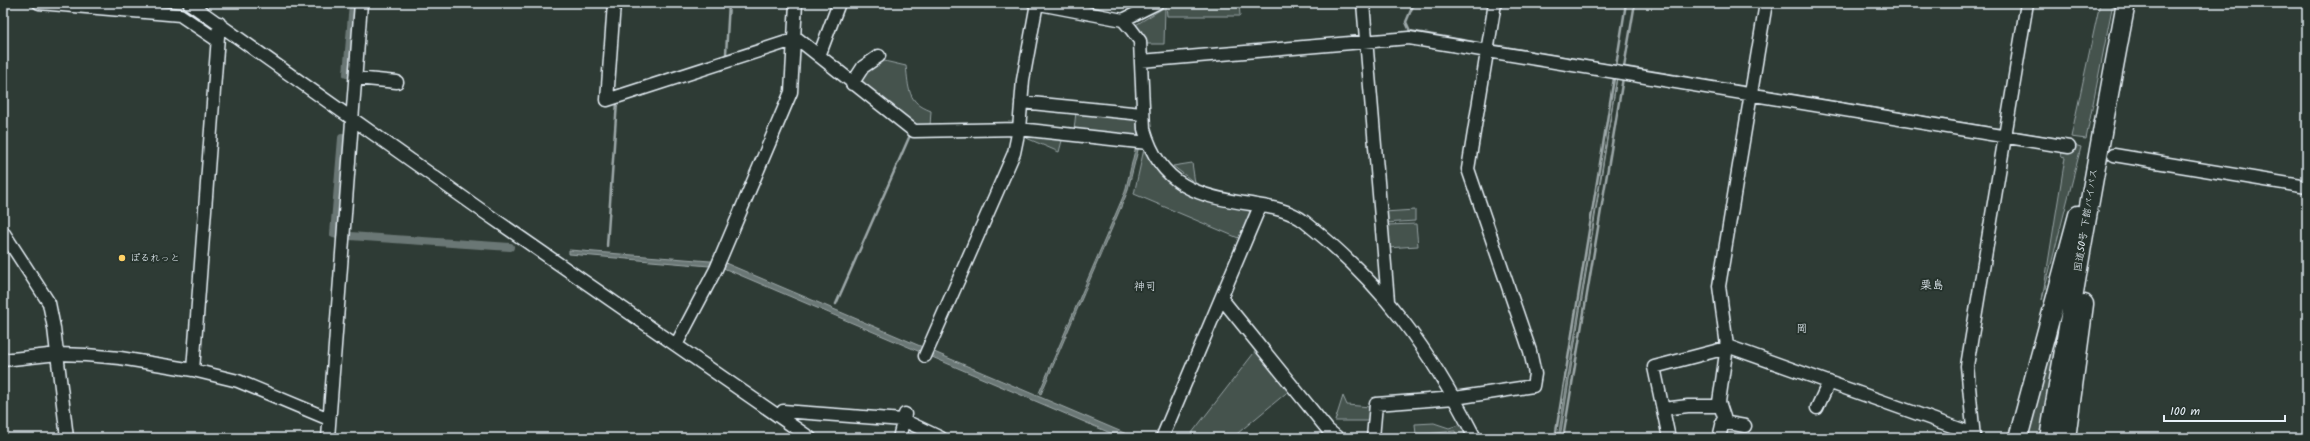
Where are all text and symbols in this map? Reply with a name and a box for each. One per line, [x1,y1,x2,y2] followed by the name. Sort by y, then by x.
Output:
[2070,167,2102,273] street label: 国道50号 下館バイパス
[130,250,180,266] place label: ぽるれっと
[117,253,127,263] marker: ぽるれっと
[1920,276,1944,295] district label: 栗島
[1134,278,1156,296] district label: 神司
[1797,320,1808,338] district label: 岡
[2164,397,2285,423] scale bar
[2170,402,2201,421] text: 100 m

